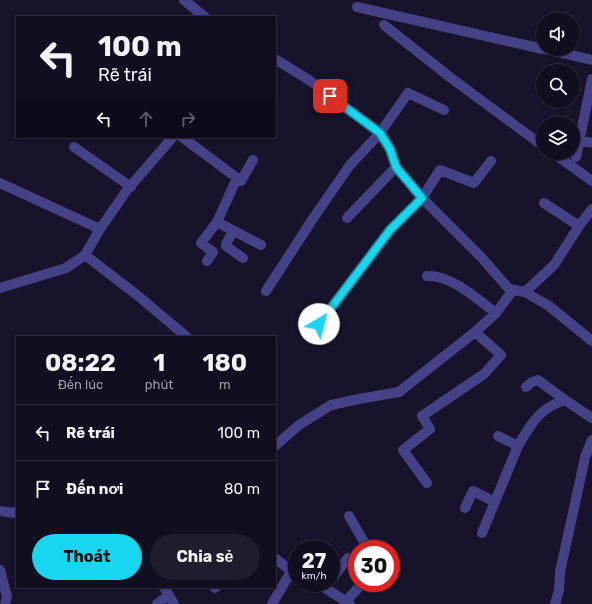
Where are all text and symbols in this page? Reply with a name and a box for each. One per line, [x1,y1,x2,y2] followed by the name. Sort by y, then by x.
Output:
[536,12,580,160] map controls
[536,12,580,56] button: sound
[98,30,182,63] text: 100 m
[32,32,84,84] icon: left
[98,64,152,86] text: Rẽ trái
[536,64,580,108] button: search
[313,79,347,113] pin
[319,85,341,107] icon: arrive
[93,108,115,130] icon: left
[135,108,157,130] icon: ahead
[177,108,199,130] icon: right
[536,116,580,160] button: layers
[298,303,340,345] position arrow
[45,349,116,377] text: 08:22
[153,349,165,377] text: 1
[202,349,247,377] text: 180
[58,377,103,392] text: Đến lúc
[145,377,173,392] text: phút
[219,377,230,392] text: m
[32,422,54,444] icon: left
[66,424,115,442] text: Rẽ trái
[218,424,260,442] text: 100 m
[32,478,54,500] icon: arrive
[66,480,123,498] text: Đến nơi
[224,480,260,498] text: 80 m
[32,534,142,580] button: Thoát
[150,534,260,580] button: Chia sẻ
[348,540,400,592] speed limit sign: 30
[302,549,326,573] text: 27
[302,570,326,582] text: km/h

